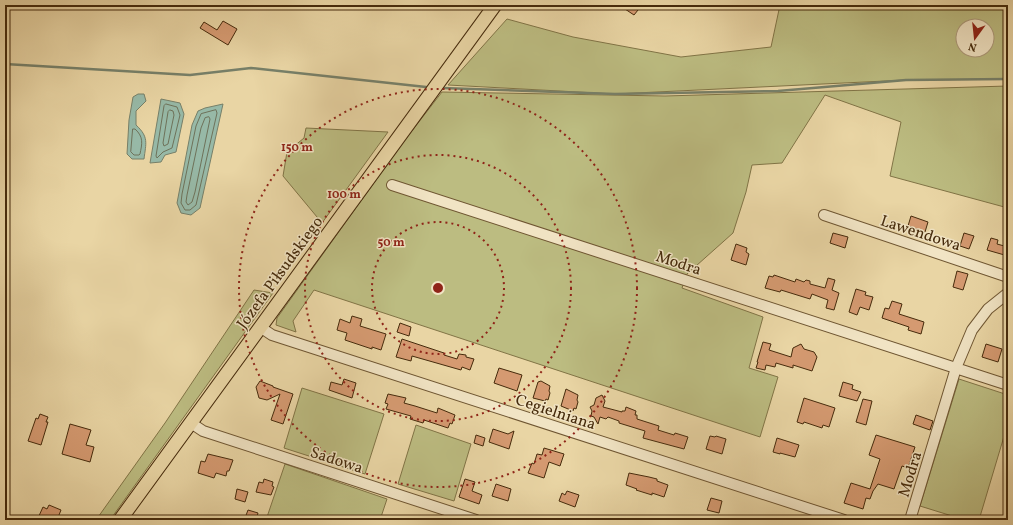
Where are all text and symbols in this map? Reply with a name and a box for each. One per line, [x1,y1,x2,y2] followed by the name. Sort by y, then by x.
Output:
[955,18,995,58] north arrow
[967,38,979,54] text: N
[281,140,313,156] text: 150 m
[327,187,361,203] text: 100 m
[877,211,964,257] street label: Lawendowa
[232,212,329,334] street label: Józefa Piłsudskiego
[377,235,405,251] text: 50 m
[653,246,704,282] street label: Modra
[431,281,445,295] centre of rings
[512,390,598,436] street label: Cegielniana
[307,442,366,480] street label: Sadowa
[894,449,928,500] street label: Modra

